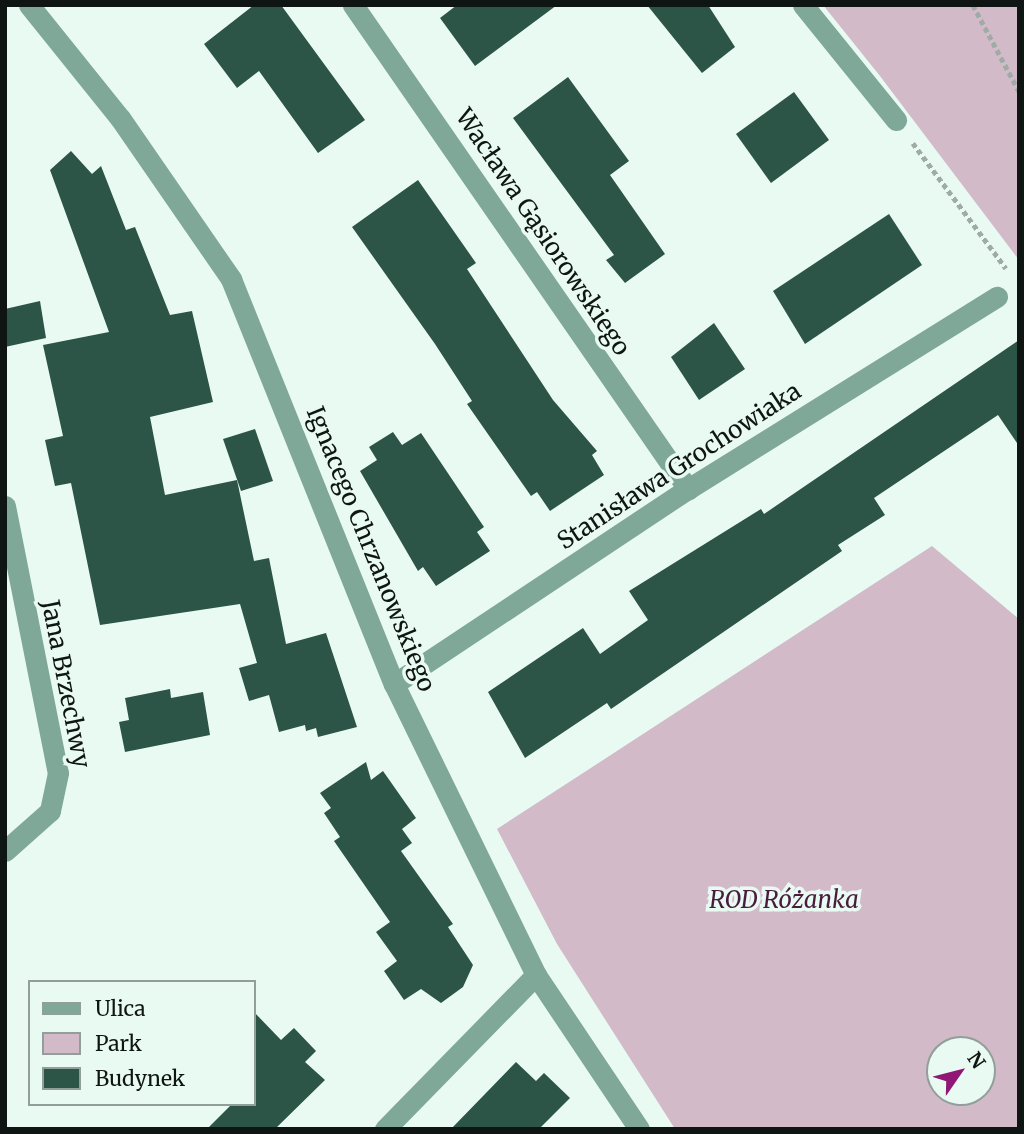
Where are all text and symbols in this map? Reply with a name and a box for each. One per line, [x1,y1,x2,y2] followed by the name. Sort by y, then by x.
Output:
[450,103,636,361] street label: Wacława Gąsiorowskiego
[552,376,806,556] street label: Stanisława Grochowiaka
[301,402,441,696] street label: Ignacego Chrzanowskiego
[36,598,96,770] street label: Jana Brzechwy
[709,886,859,914] park label: ROD Różanka
[28,980,256,1106] legend
[95,995,145,1022] text: Ulica
[95,1030,142,1057] text: Park
[926,1036,996,1106] north arrow
[962,1047,991,1073] text: N
[95,1065,185,1092] text: Budynek

